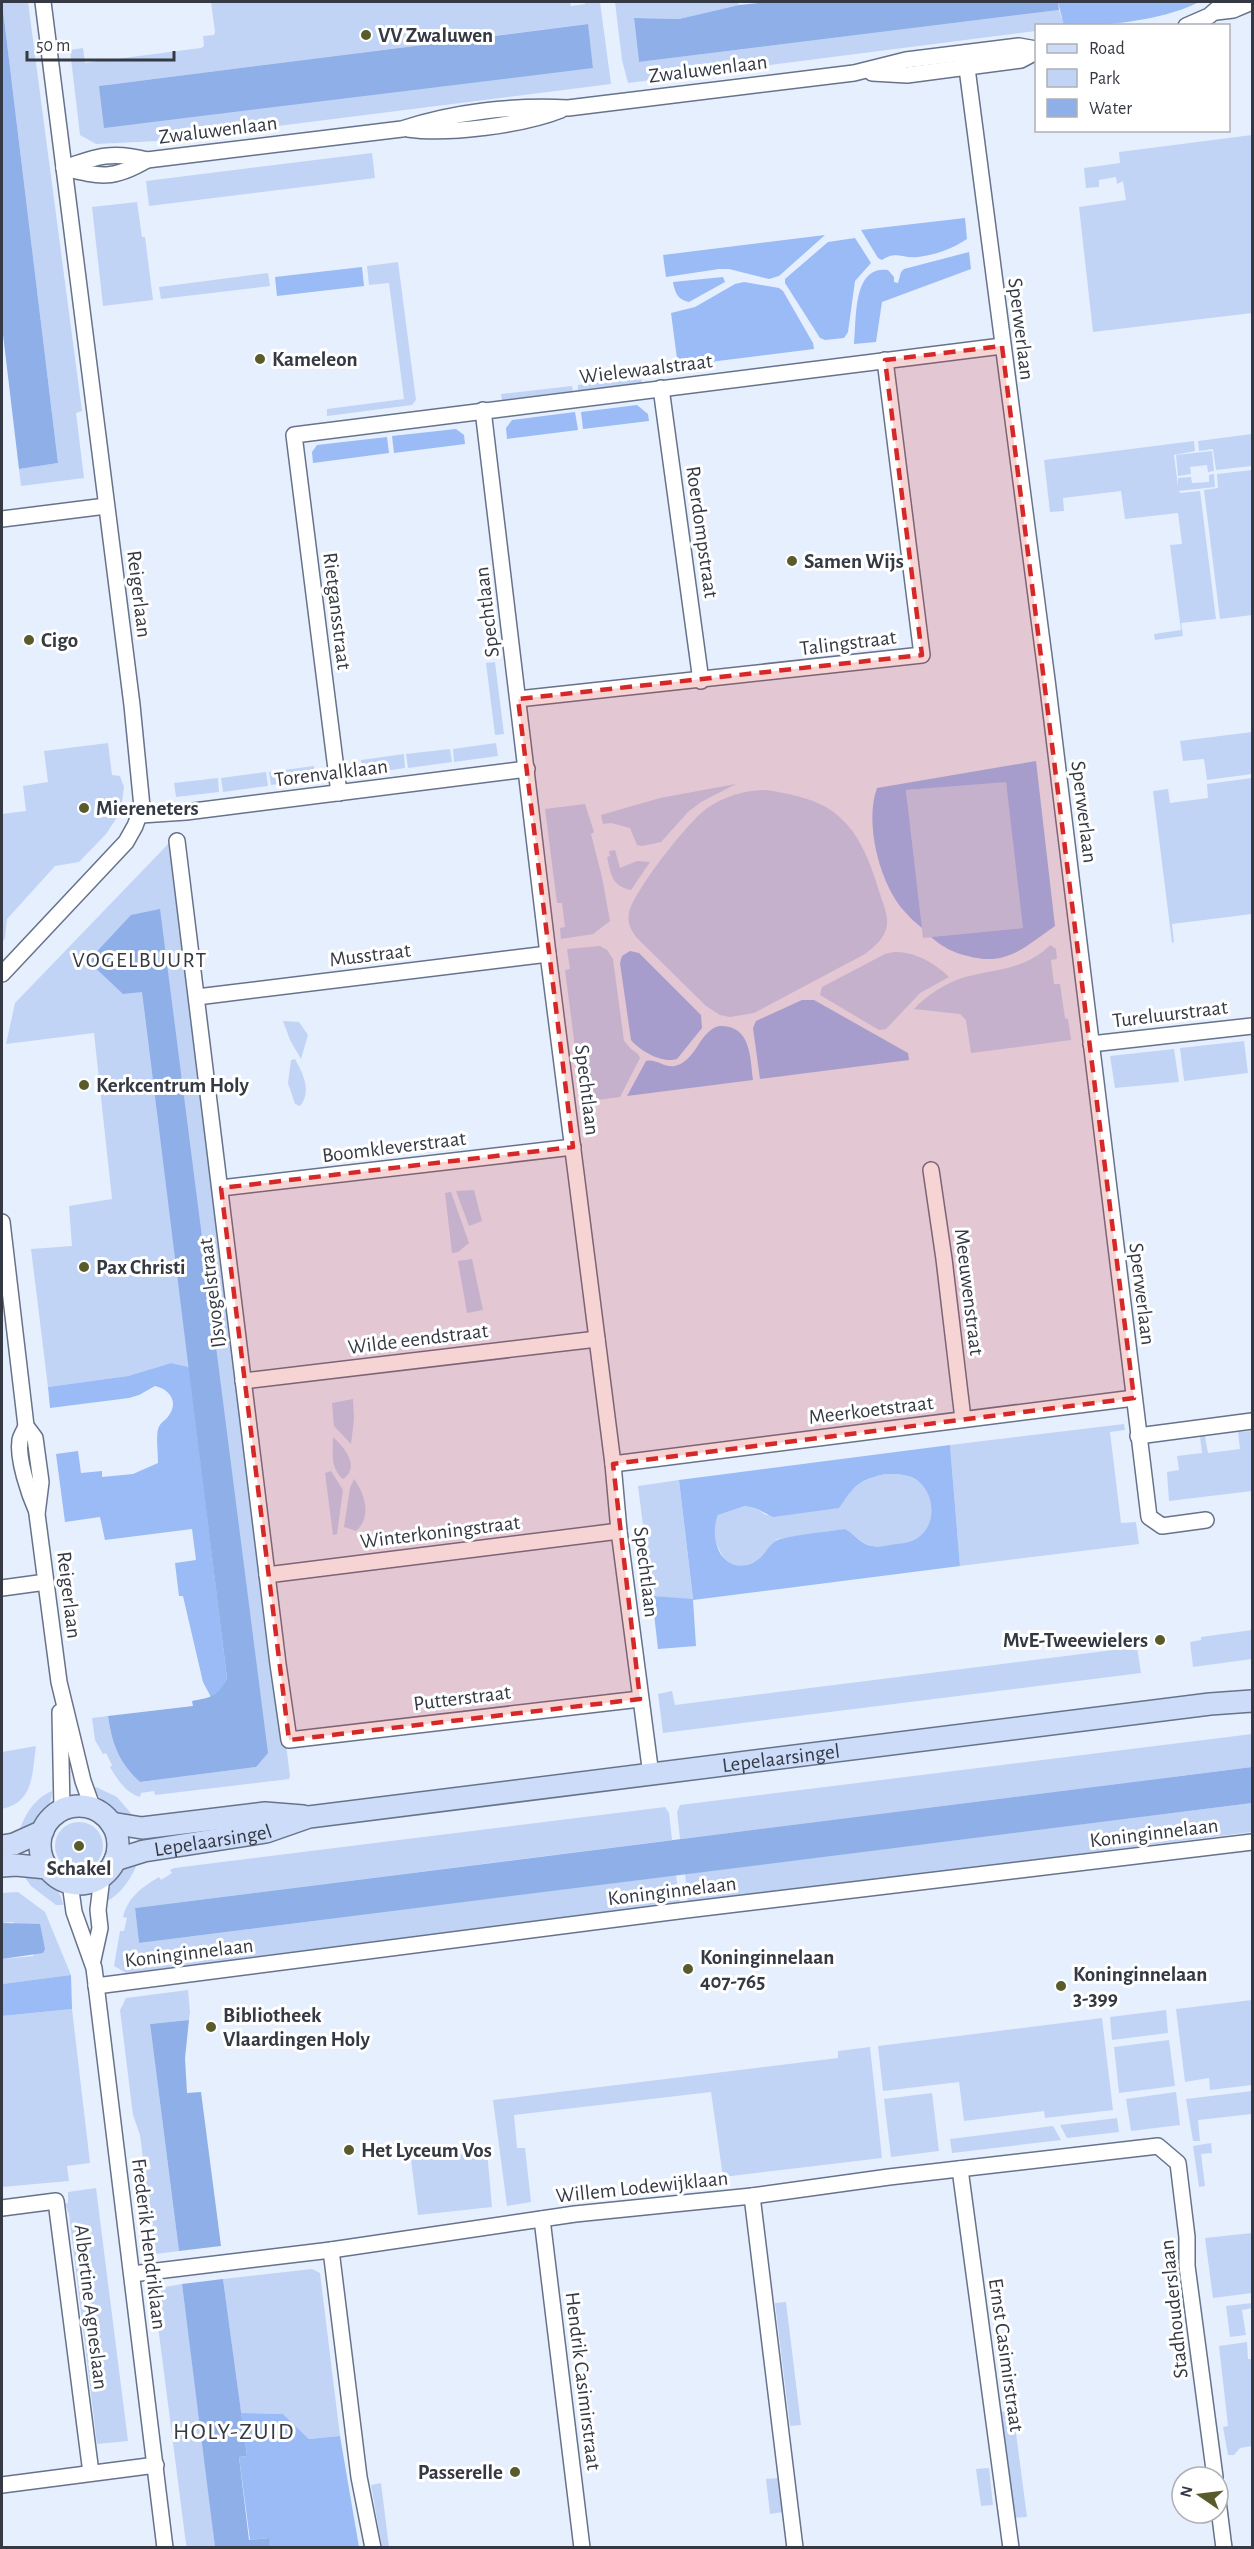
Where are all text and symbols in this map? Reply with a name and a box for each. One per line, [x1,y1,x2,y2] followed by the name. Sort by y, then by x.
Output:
[27,24,174,62] scale bar
[1035,24,1230,132] legend
[378,25,493,46] place label: VV Zwaluwen
[359,28,373,42] marker: VV Zwaluwen
[36,37,70,55] text: 50 m
[1089,40,1125,58] text: Road
[647,51,769,87] street label: Zwaluwenlaan
[1089,70,1121,88] text: Park
[1089,100,1132,118] text: Water
[157,112,279,148] street label: Zwaluwenlaan
[1004,277,1038,381] street label: Sperwerlaan
[272,349,358,370] place label: Kameleon
[578,350,714,388] street label: Wielewaalstraat
[253,352,267,366] marker: Kameleon
[682,465,722,600] street label: Roerdompstraat
[123,549,155,639] street label: Reigerlaan
[319,551,355,671] street label: Rietgansstraat
[804,551,904,572] place label: Samen Wijs
[785,554,799,568] marker: Samen Wijs
[471,565,503,659] street label: Spechtlaan
[799,627,898,659] street label: Talingstraat
[41,630,78,651] place label: Cigo
[22,633,36,647] marker: Cigo
[273,756,389,790] street label: Torenvalklaan
[1067,760,1101,864] street label: Sperwerlaan
[96,798,199,819] place label: Miereneters
[77,801,91,815] marker: Miereneters
[328,940,412,970] street label: Musstraat
[72,949,208,971] district label: VOGELBUURT
[1111,996,1229,1031] street label: Tureluurstraat
[571,1043,603,1137] street label: Spechtlaan
[96,1075,250,1096] place label: Kerkcentrum Holy
[77,1078,91,1092] marker: Kerkcentrum Holy
[321,1128,467,1166] street label: Boomkleverstraat
[951,1227,987,1357] street label: Meeuwenstraat
[195,1237,229,1349] street label: IJsvogelstraat
[1125,1242,1159,1346] street label: Sperwerlaan
[96,1257,186,1278] place label: Pax Christi
[77,1260,91,1274] marker: Pax Christi
[347,1320,490,1358] street label: Wilde eendstraat
[807,1392,935,1428] street label: Meerkoetstraat
[359,1512,521,1552] street label: Winterkoningstraat
[630,1525,662,1619] street label: Spechtlaan
[53,1550,85,1640] street label: Reigerlaan
[1003,1630,1148,1651] place label: MvE-Tweewielers
[1153,1633,1167,1647] marker: MvE-Tweewielers
[412,1682,512,1714] street label: Putterstraat
[721,1740,841,1776] street label: Lepelaarsingel
[1088,1815,1220,1851] street label: Koninginnelaan
[153,1820,275,1860] street label: Lepelaarsingel
[72,1839,86,1853] marker: Schakel
[47,1858,111,1879] place label: Schakel
[606,1873,738,1909] street label: Koninginnelaan
[123,1935,255,1971] street label: Koninginnelaan
[700,1947,834,1992] place label: Koninginnelaan 407-765
[681,1962,695,1976] marker: Koninginnelaan 407-765
[1073,1964,1207,2009] place label: Koninginnelaan 3-399
[1054,1979,1068,1993] marker: Koninginnelaan 3-399
[223,2005,371,2050] place label: Bibliotheek Vlaardingen Holy
[204,2020,218,2034] marker: Bibliotheek Vlaardingen Holy
[361,2140,492,2161] place label: Het Lyceum Vos
[342,2143,356,2157] marker: Het Lyceum Vos
[128,2157,170,2331] street label: Frederik Hendriklaan
[555,2168,729,2206] street label: Willem Lodewijklaan
[70,2223,112,2391] street label: Albertine Agneslaan
[1156,2239,1192,2379] street label: Stadhouderslaan
[985,2277,1027,2433] street label: Ernst Casimirstraat
[562,2291,604,2472] street label: Hendrik Casimirstraat
[173,2420,295,2444] district label: HOLY-ZUID
[418,2462,503,2483] place label: Passerelle
[508,2465,522,2479] marker: Passerelle
[1170,2465,1230,2525] north arrow
[1177,2484,1196,2499] text: N

